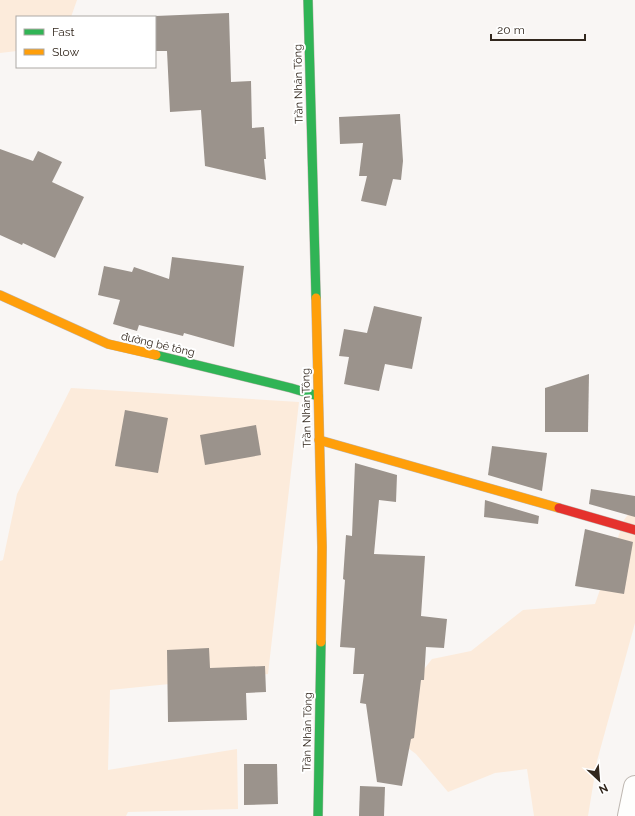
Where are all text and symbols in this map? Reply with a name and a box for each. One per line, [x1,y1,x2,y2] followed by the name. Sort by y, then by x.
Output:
[16,16,156,68] legend
[491,16,585,42] scale bar
[497,23,525,37] text: 20 m
[52,25,75,39] text: Fast
[291,44,306,124] street label: Trần Nhân Tông
[52,45,79,59] text: Slow
[120,330,196,359] street label: đường bê tông
[299,368,314,448] street label: Trần Nhân Tông
[300,692,315,772] street label: Trần Nhân Tông
[579,760,619,800] north arrow
[597,781,610,796] text: N

